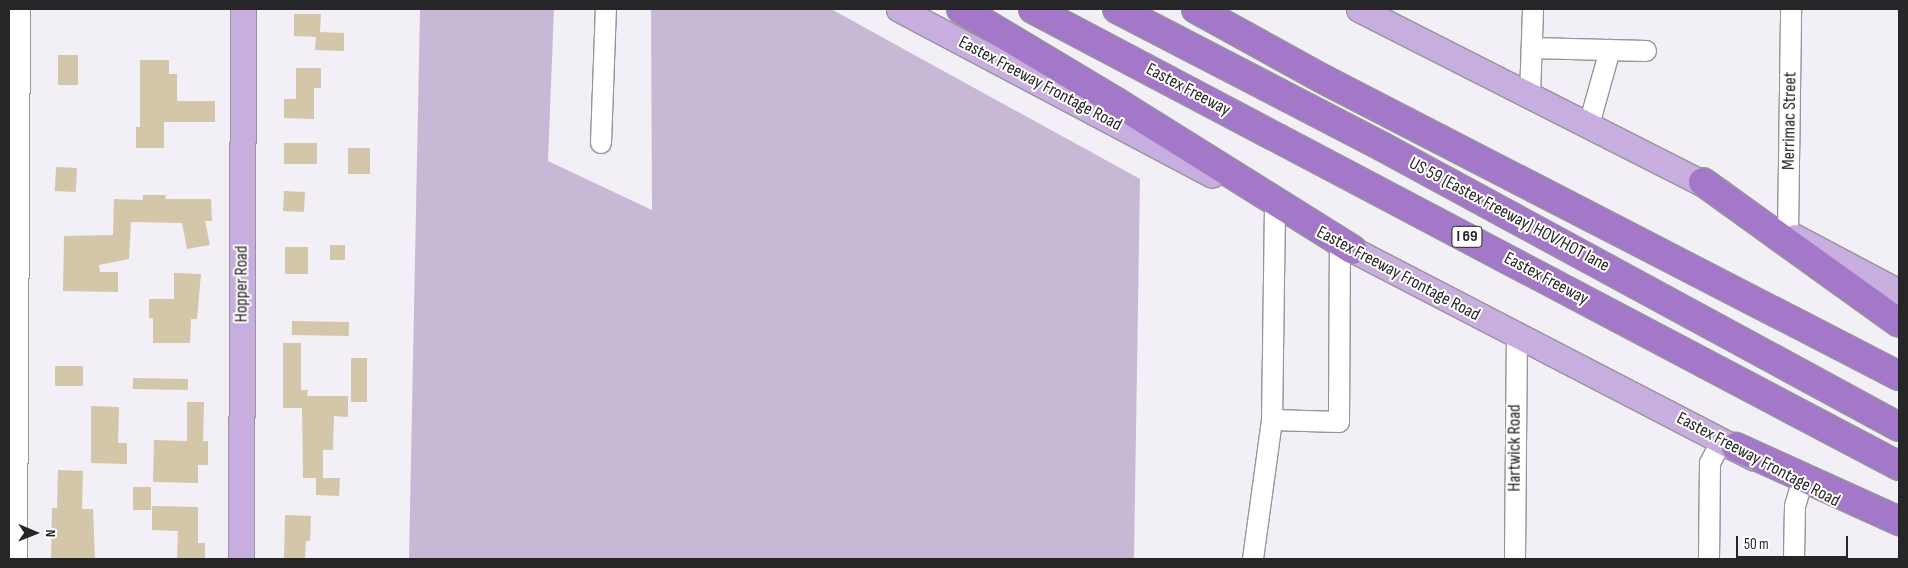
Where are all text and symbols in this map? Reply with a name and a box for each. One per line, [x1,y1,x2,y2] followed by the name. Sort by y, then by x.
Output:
[955,32,1125,136] street label: Eastex Freeway Frontage Road
[1142,59,1234,121] street label: Eastex Freeway
[1778,72,1802,170] street label: Merrimac Street
[1405,153,1613,277] street label: US 59 (Eastex Freeway) HOV/HOT lane
[1313,222,1483,326] street label: Eastex Freeway Frontage Road
[1451,223,1483,250] road number: I 69
[231,246,253,322] street label: Hopper Road
[1500,248,1592,310] street label: Eastex Freeway
[1504,404,1526,492] street label: Hartwick Road
[1673,408,1843,512] street label: Eastex Freeway Frontage Road
[10,508,60,558] north arrow
[1738,526,1850,558] scale bar
[42,529,59,537] text: N
[1744,535,1769,554] text: 50 m

